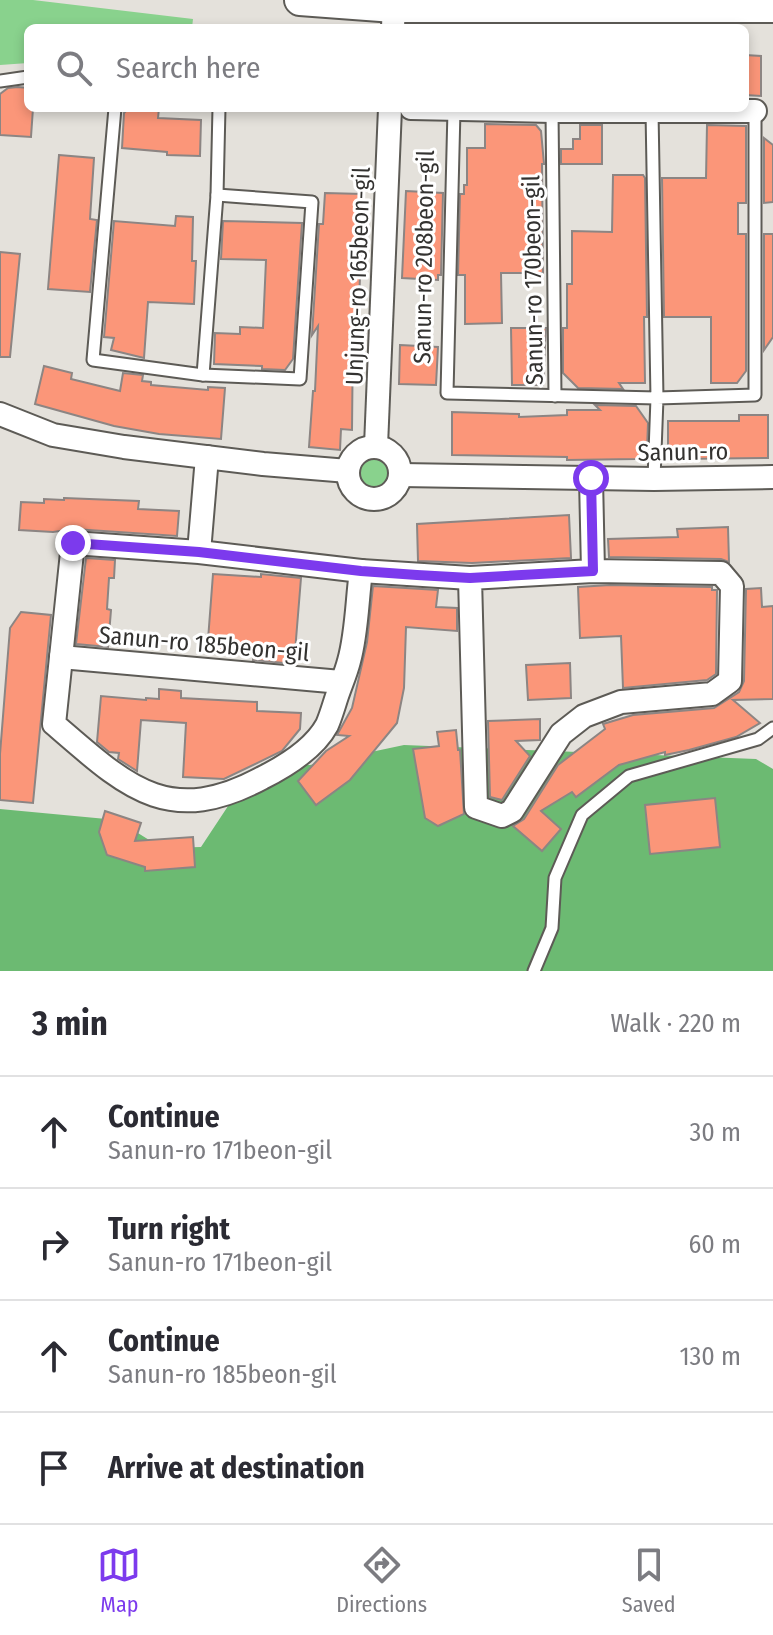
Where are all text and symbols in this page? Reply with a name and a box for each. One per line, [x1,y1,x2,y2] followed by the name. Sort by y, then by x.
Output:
[24,24,749,112] search box
[52,46,96,90] icon: search
[116,50,261,86] text: Search here
[408,150,440,364] street label: Sanun-ro 208beon-gil
[340,166,376,386] street label: Unjung-ro 165beon-gil
[517,175,549,385] street label: Sanun-ro 170beon-gil
[637,437,729,467] street label: Sanun-ro
[573,460,609,496] route start
[55,525,91,561] route end
[98,621,310,667] street label: Sanun-ro 185beon-gil
[32,1003,108,1044] text: 3 min
[611,1008,741,1039] text: Walk · 220 m
[108,1099,220,1135] text: Continue
[32,1110,76,1154] icon: ahead
[690,1117,741,1148] text: 30 m
[108,1135,332,1166] text: Sanun-ro 171beon-gil
[108,1211,230,1247] text: Turn right
[32,1222,76,1266] icon: right
[688,1229,741,1260] text: 60 m
[108,1247,332,1278] text: Sanun-ro 171beon-gil
[108,1323,220,1359] text: Continue
[32,1334,76,1378] icon: ahead
[679,1341,741,1372] text: 130 m
[108,1359,337,1390] text: Sanun-ro 185beon-gil
[32,1446,76,1490] icon: arrive
[108,1450,365,1486] text: Arrive at destination
[97,1543,141,1618] tab: Map
[336,1543,427,1618] tab: Directions
[622,1543,676,1618] tab: Saved

